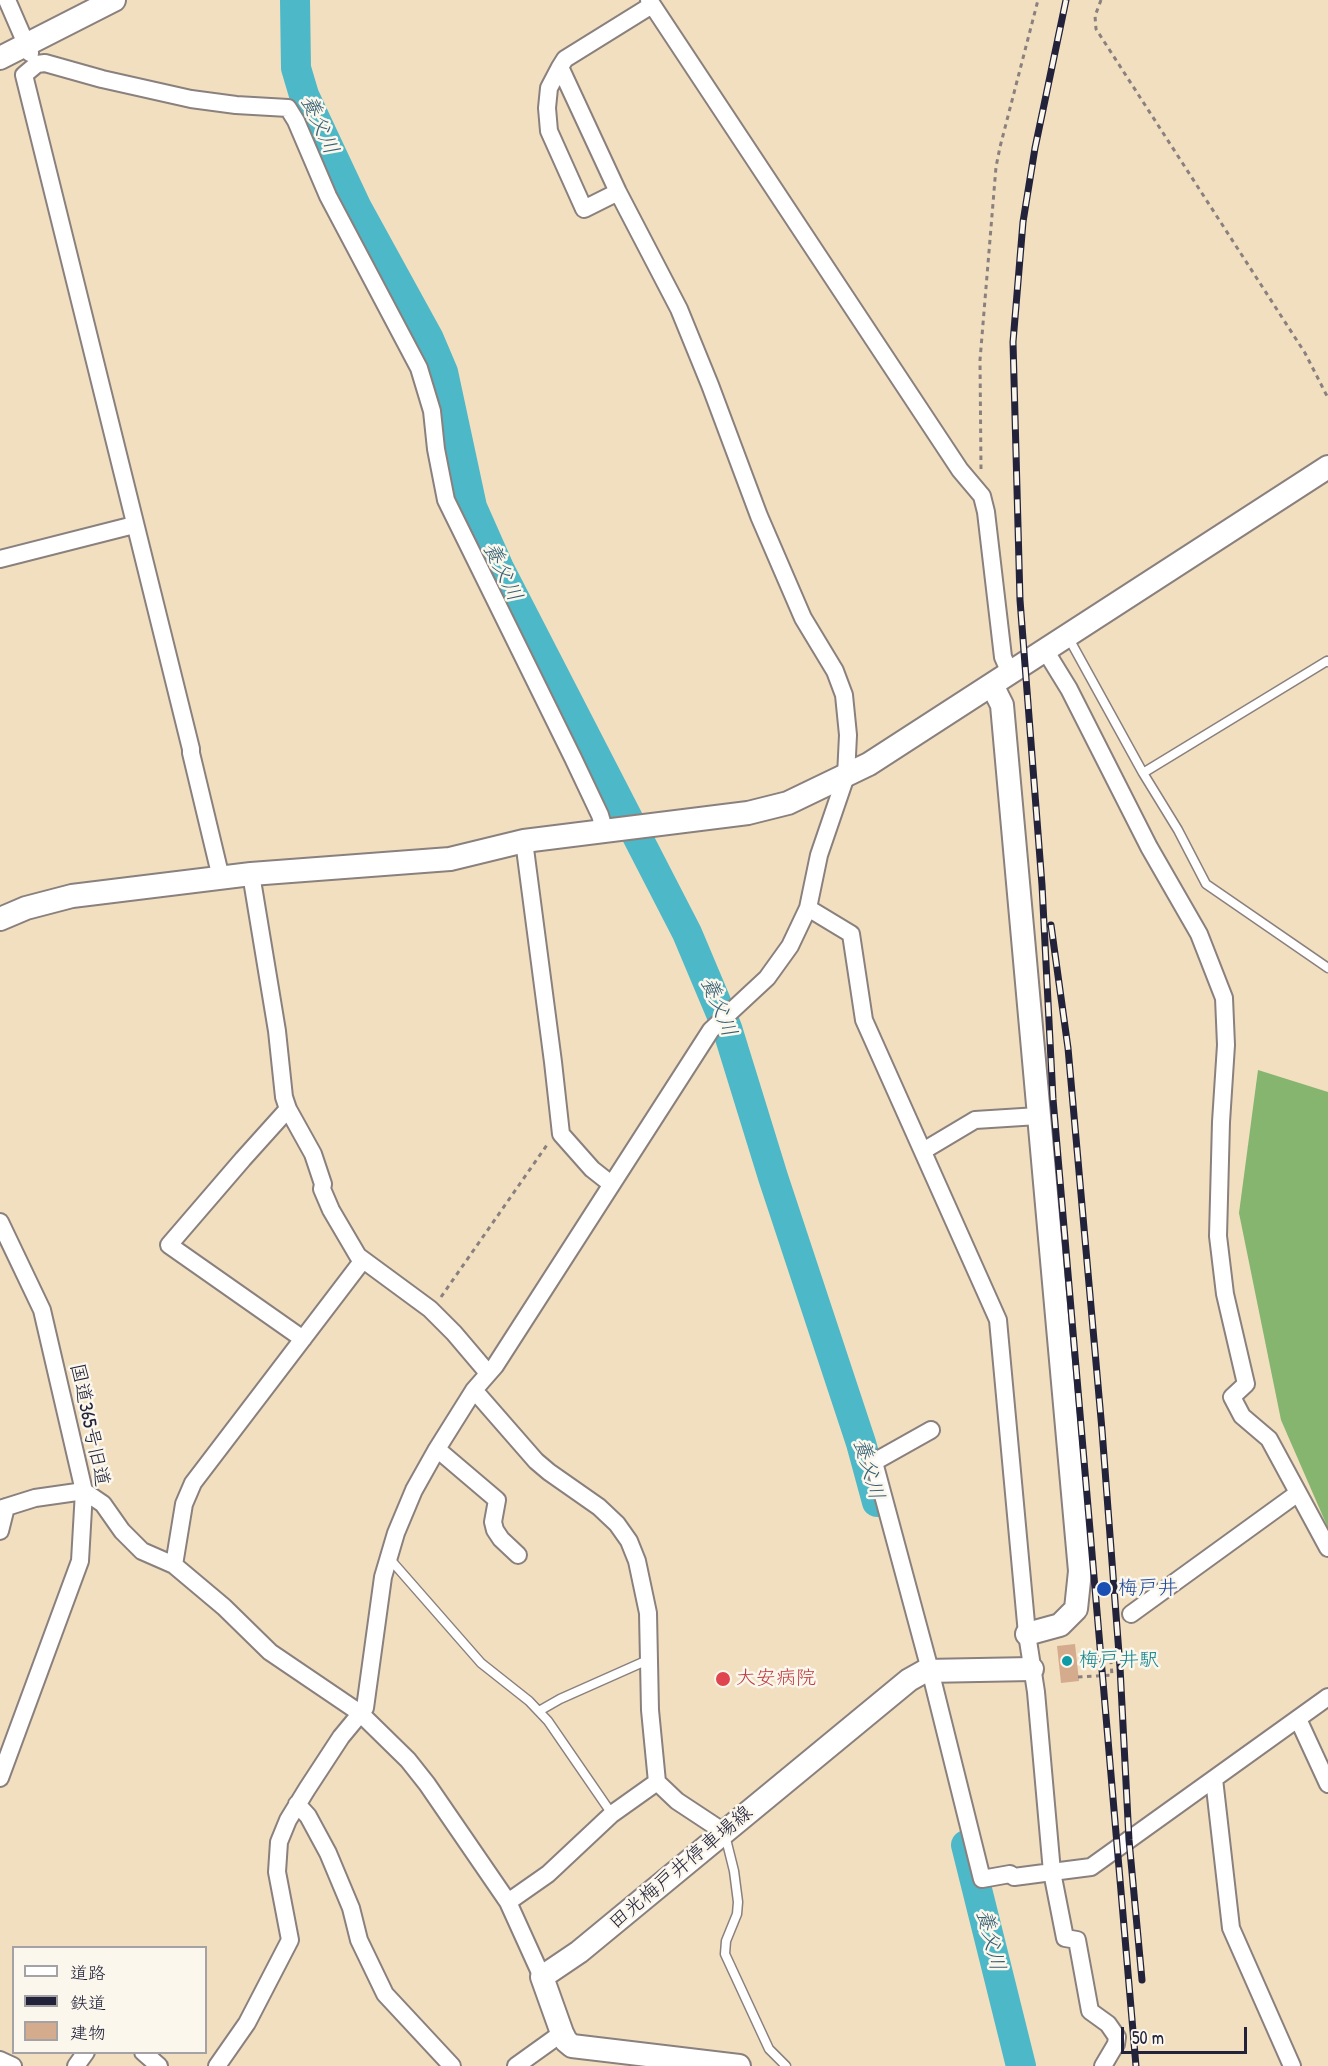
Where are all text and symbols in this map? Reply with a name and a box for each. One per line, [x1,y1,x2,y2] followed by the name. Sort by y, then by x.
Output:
[295,91,343,159] water label: 養父川
[477,538,527,606] water label: 養父川
[695,973,741,1041] water label: 養父川
[64,1361,114,1489] street label: 国道365号旧道
[847,1435,889,1503] water label: 養父川
[1118,1577,1178,1601] place label: 梅戸井
[1095,1580,1113,1598] marker: 梅戸井
[1079,1649,1159,1673] place label: 梅戸井駅
[1060,1654,1074,1668] marker: 梅戸井駅
[736,1667,816,1691] place label: 大安病院
[714,1670,732,1688] marker: 大安病院
[604,1801,758,1935] street label: 田光梅戸井停車場線
[970,1906,1010,1974] water label: 養父川
[12,1946,207,2054] legend
[70,1960,106,1985] text: 道路
[70,1990,106,2015] text: 鉄道
[1124,2015,1250,2053] scale bar
[70,2020,106,2045] text: 建物
[1132,2025,1164,2050] text: 50 m

